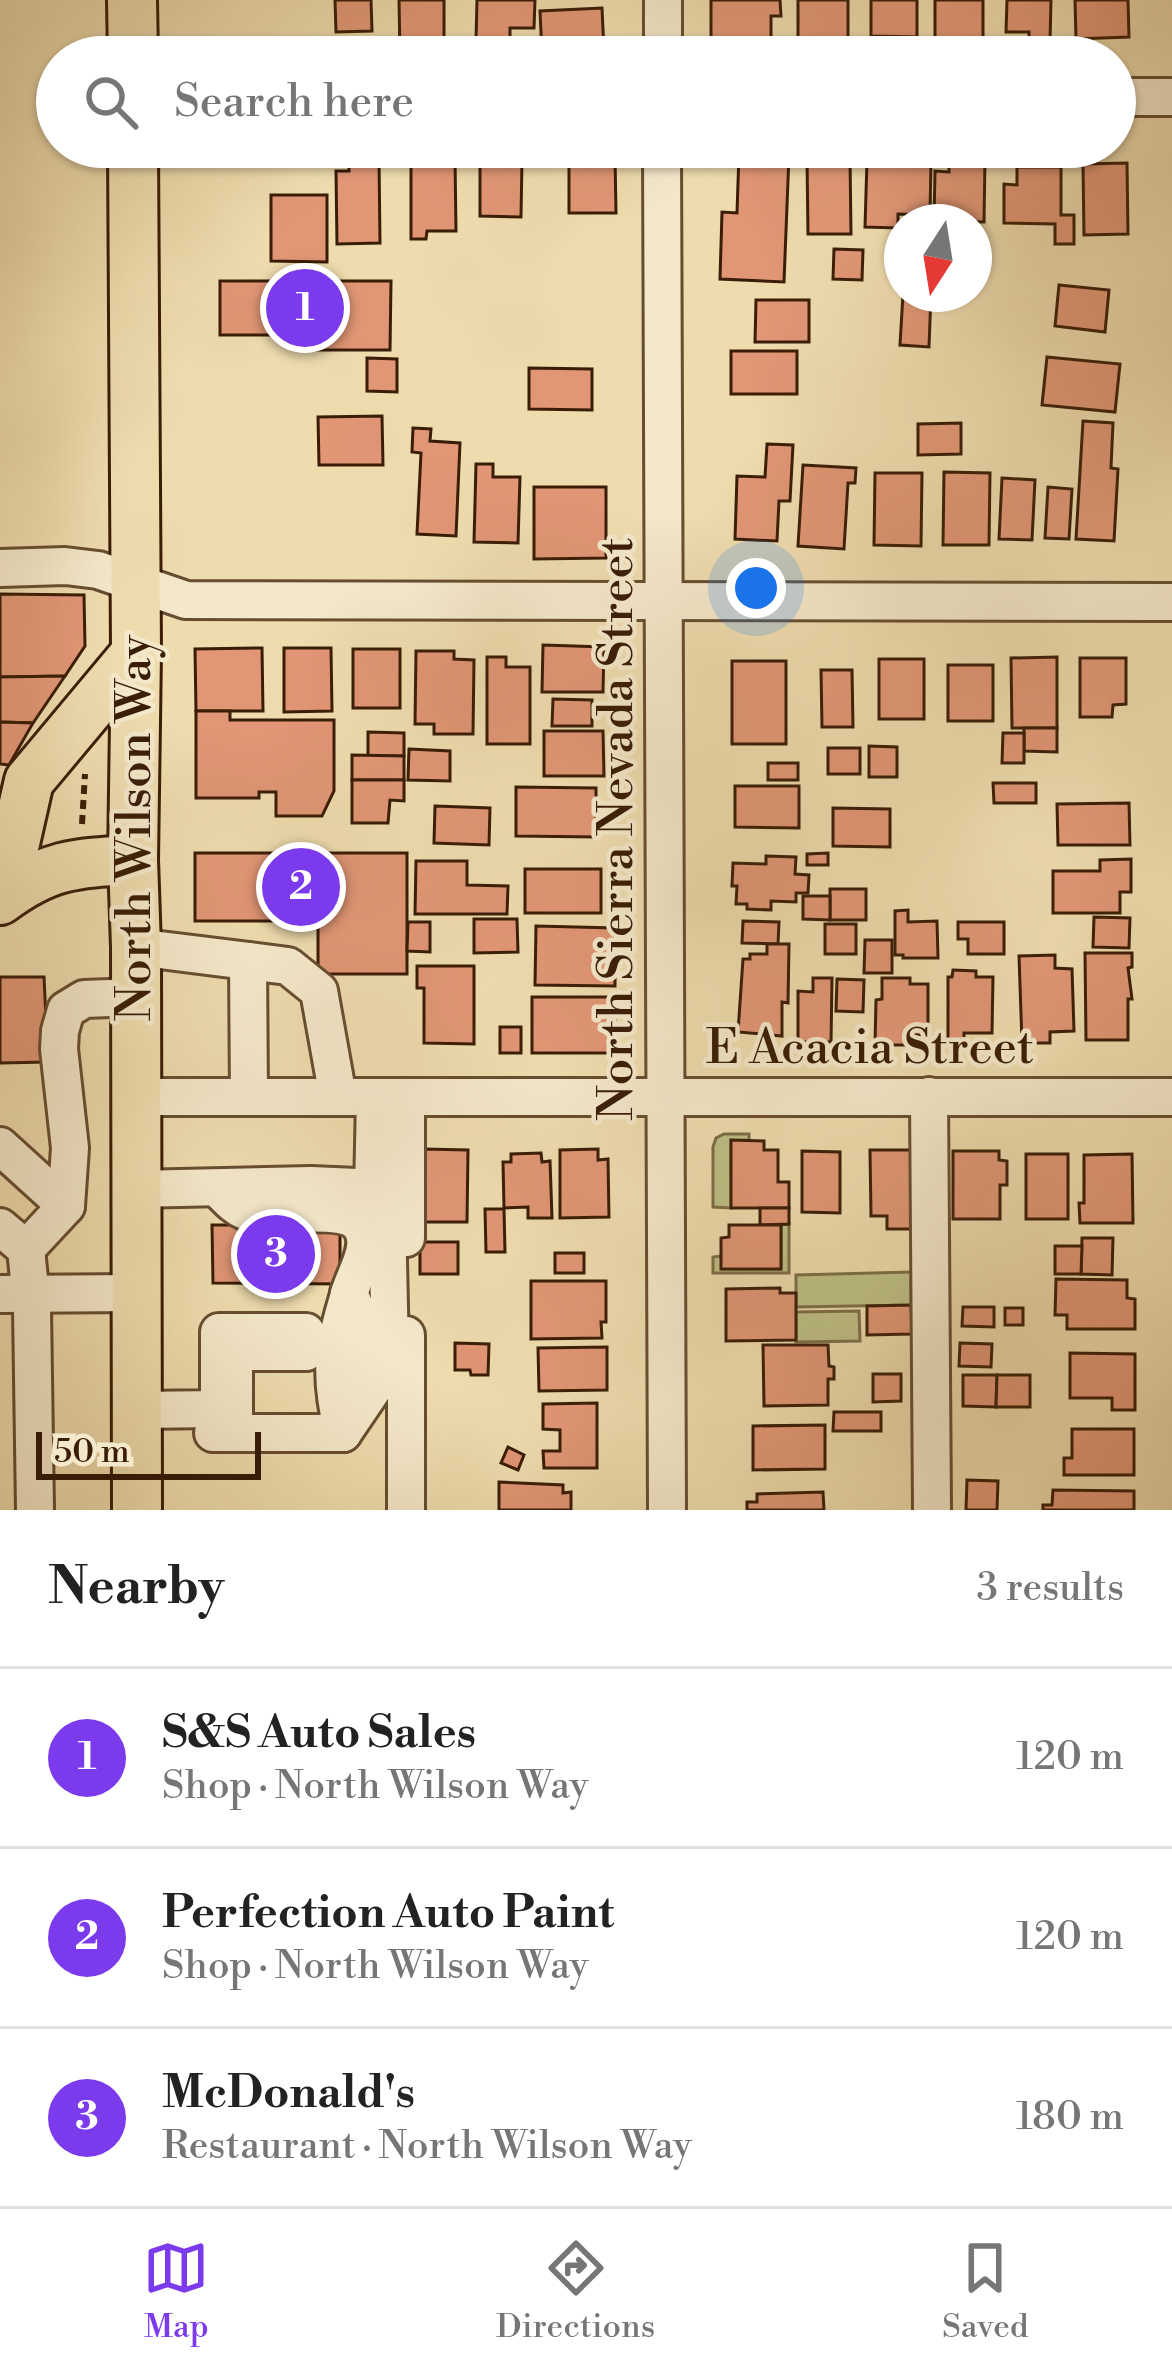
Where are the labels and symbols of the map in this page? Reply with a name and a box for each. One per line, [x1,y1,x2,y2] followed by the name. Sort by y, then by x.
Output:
[884,204,992,312] north arrow
[266,263,344,353] pin: 1
[588,537,648,1121] street label: North Sierra Nevada Street
[726,558,786,618] your location
[106,634,166,1021] street label: North Wilson Way
[262,842,340,932] pin: 2
[706,1019,1034,1079] street label: E Acacia Street
[237,1209,315,1299] pin: 3
[36,1426,261,1479] scale bar

